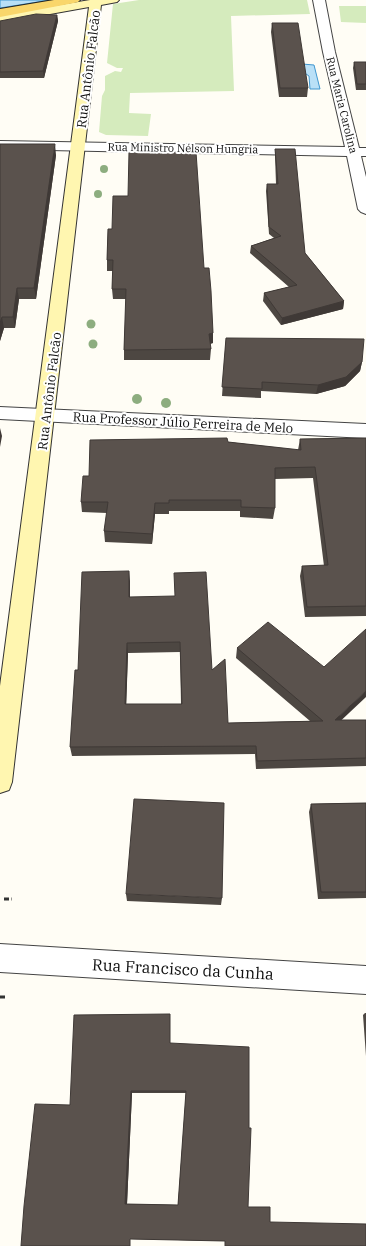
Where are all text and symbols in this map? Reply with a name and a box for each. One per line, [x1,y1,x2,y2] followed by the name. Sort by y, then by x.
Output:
[73,9,104,129] street label: Rua Antônio Falcão
[323,55,361,155] street label: Rua Maria Carolina
[108,140,258,156] street label: Rua Ministro Nélson Hungria
[34,331,65,451] street label: Rua Antônio Falcão
[72,408,294,437] street label: Rua Professor Júlio Ferreira de Melo
[92,954,275,984] street label: Rua Francisco da Cunha

